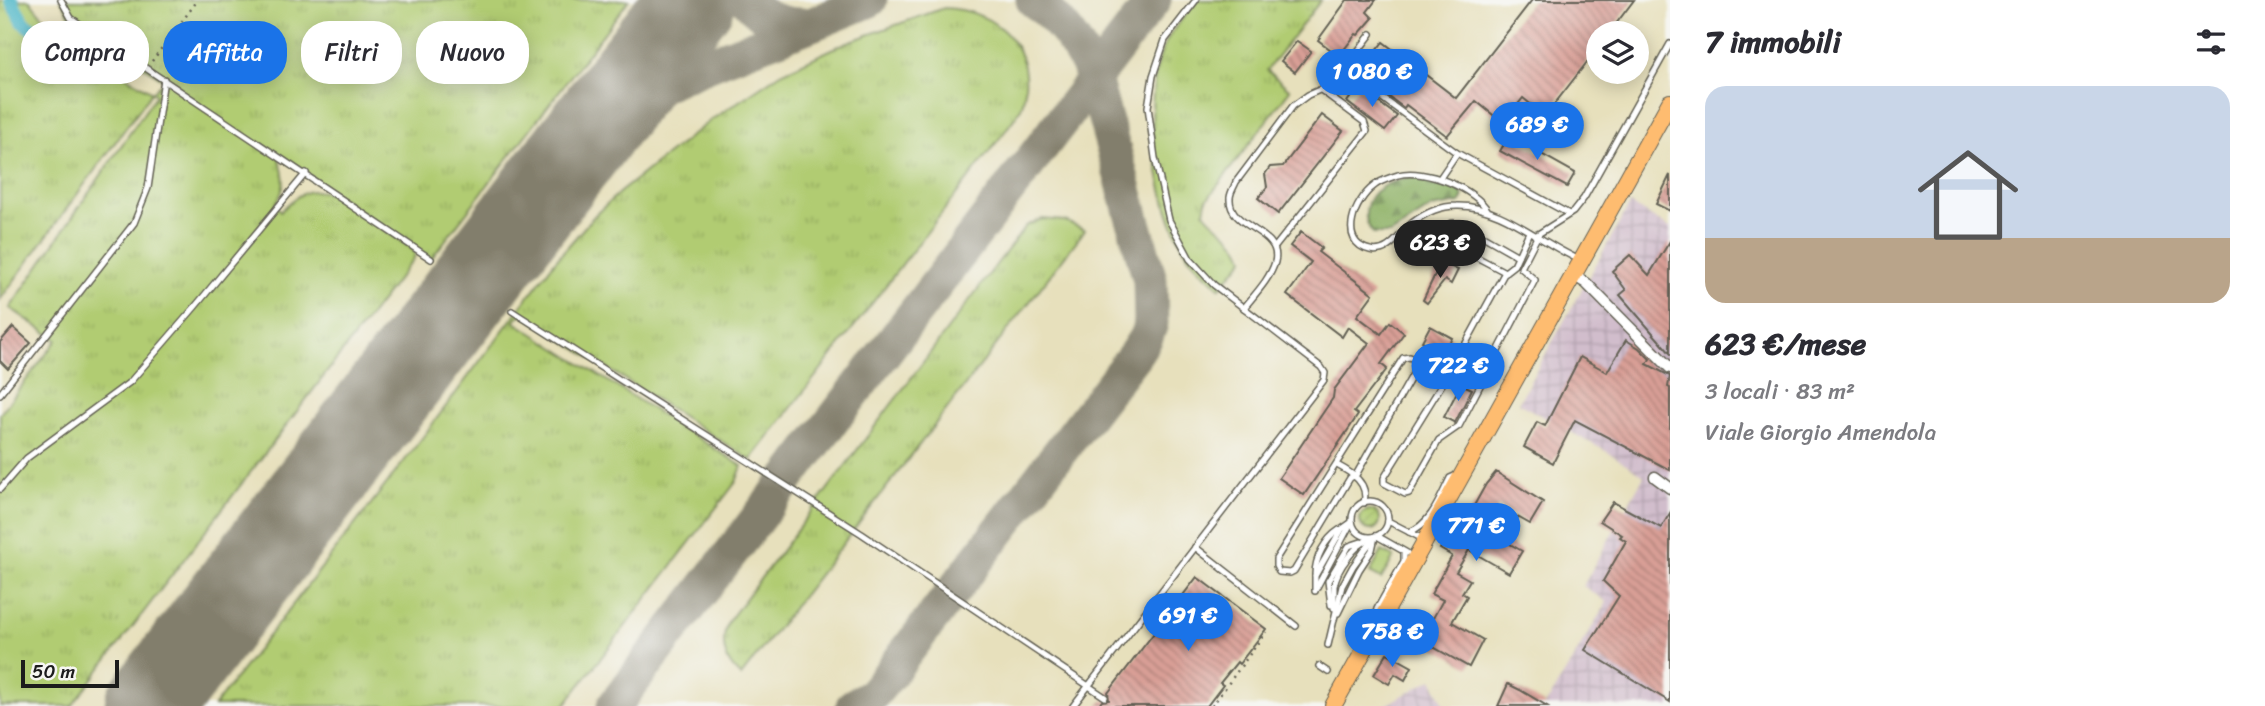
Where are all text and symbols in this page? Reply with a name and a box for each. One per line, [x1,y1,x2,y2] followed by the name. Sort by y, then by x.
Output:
[1705,15,1841,69] text: 7 immobili
[21,21,149,84] chip: Compra
[163,21,287,84] chip: Affitta
[301,21,402,84] chip: Filtri
[416,21,529,84] chip: Nuovo
[1586,21,1649,84] map controls
[1586,21,1649,84] button: layers
[2192,23,2230,61] icon: filters
[1307,50,1437,109] pin: 1 080 €
[1332,51,1412,92] text: 1 080 €
[1488,102,1586,162] pin: 689 €
[1506,104,1568,145] text: 689 €
[1905,132,2031,258] icon: home
[1391,220,1489,280] pin: 623 €
[1410,222,1470,263] text: 623 €
[1705,317,1866,371] text: 623 €/mese
[1409,344,1507,403] pin: 722 €
[1428,345,1488,386] text: 722 €
[1705,371,1855,412] text: 3 locali · 83 m²
[1705,412,1936,453] text: Viale Giorgio Amendola
[1427,504,1525,563] pin: 771 €
[1447,505,1505,546] text: 771 €
[1139,594,1237,653] pin: 691 €
[1159,595,1217,636] text: 691 €
[1343,610,1441,669] pin: 758 €
[1361,611,1423,652] text: 758 €
[32,655,75,688] text: 50 m
[21,657,119,689] scale bar

